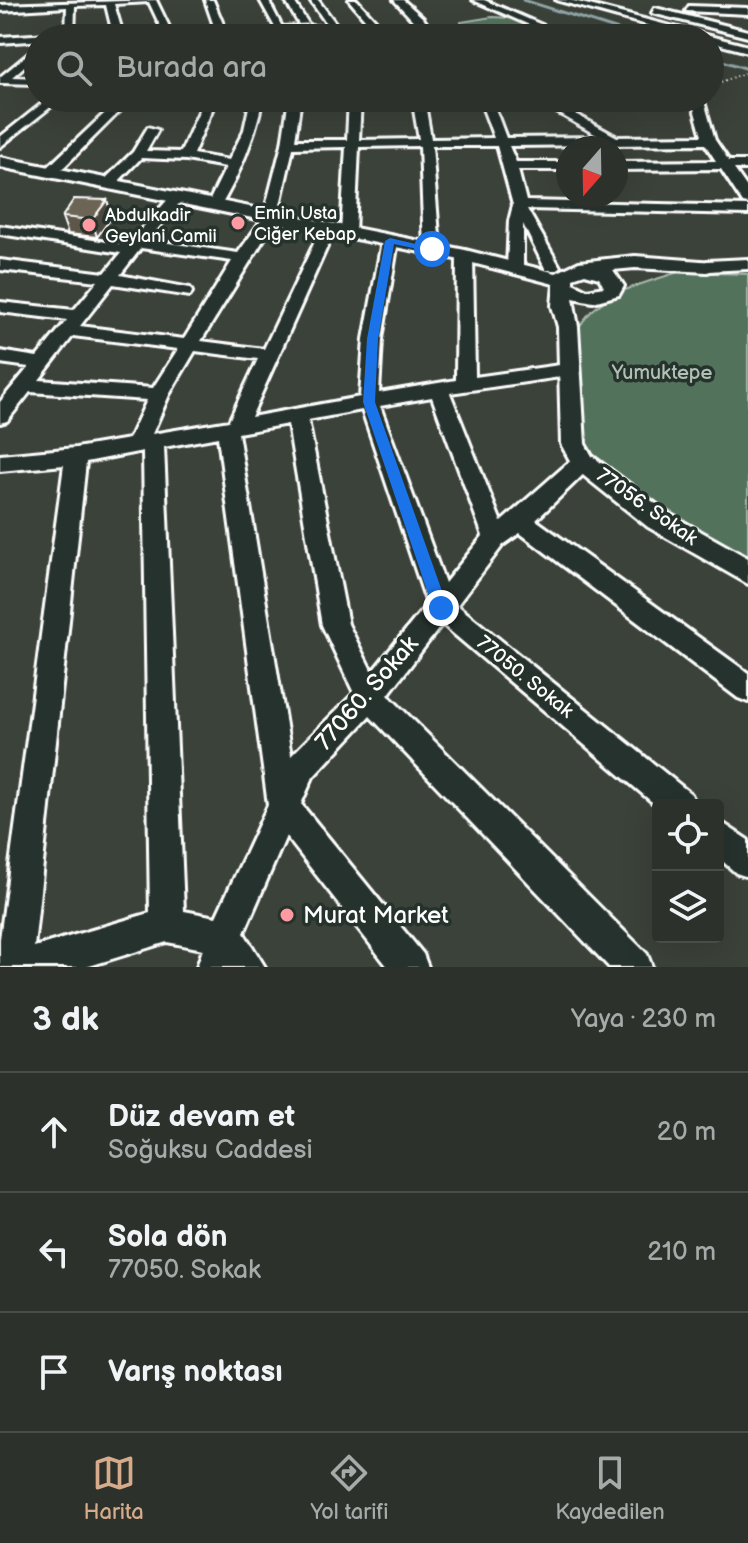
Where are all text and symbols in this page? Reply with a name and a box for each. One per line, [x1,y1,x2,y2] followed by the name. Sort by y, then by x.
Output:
[24,24,724,112] search box
[52,46,96,90] icon: search
[116,50,267,86] text: Burada ara
[556,136,628,208] north arrow
[254,203,356,245] place label: Emin Usta Ciğer Kebap
[105,205,217,247] place label: Abdulkadir Geylani Camii
[229,214,247,232] marker: Emin Usta Ciğer Kebap
[80,216,98,234] marker: Abdulkadir Geylani Camii
[414,231,450,267] route start
[611,361,712,385] park label: Yumuktepe
[592,463,702,551] street label: 77056. Sokak
[423,590,459,626] route end
[309,630,425,756] street label: 77060. Sokak
[472,631,578,723] street label: 77050. Sokak
[652,799,724,943] map controls
[652,799,724,871] button: locate
[652,871,724,943] button: layers
[303,901,449,930] place label: Murat Market
[278,906,296,924] marker: Murat Market
[32,999,99,1040] text: 3 dk
[571,1004,716,1035] text: Yaya · 230 m
[108,1099,295,1135] text: Düz devam et
[32,1110,76,1154] icon: ahead
[657,1117,716,1148] text: 20 m
[108,1135,313,1166] text: Soğuksu Caddesi
[108,1219,228,1255] text: Sola dön
[32,1230,76,1274] icon: left
[647,1237,716,1268] text: 210 m
[108,1255,261,1286] text: 77050. Sokak
[32,1350,76,1394] icon: arrive
[108,1354,283,1390] text: Varış noktası
[83,1451,144,1526] tab: Harita
[310,1451,388,1526] tab: Yol tarifi
[555,1451,665,1526] tab: Kaydedilen

